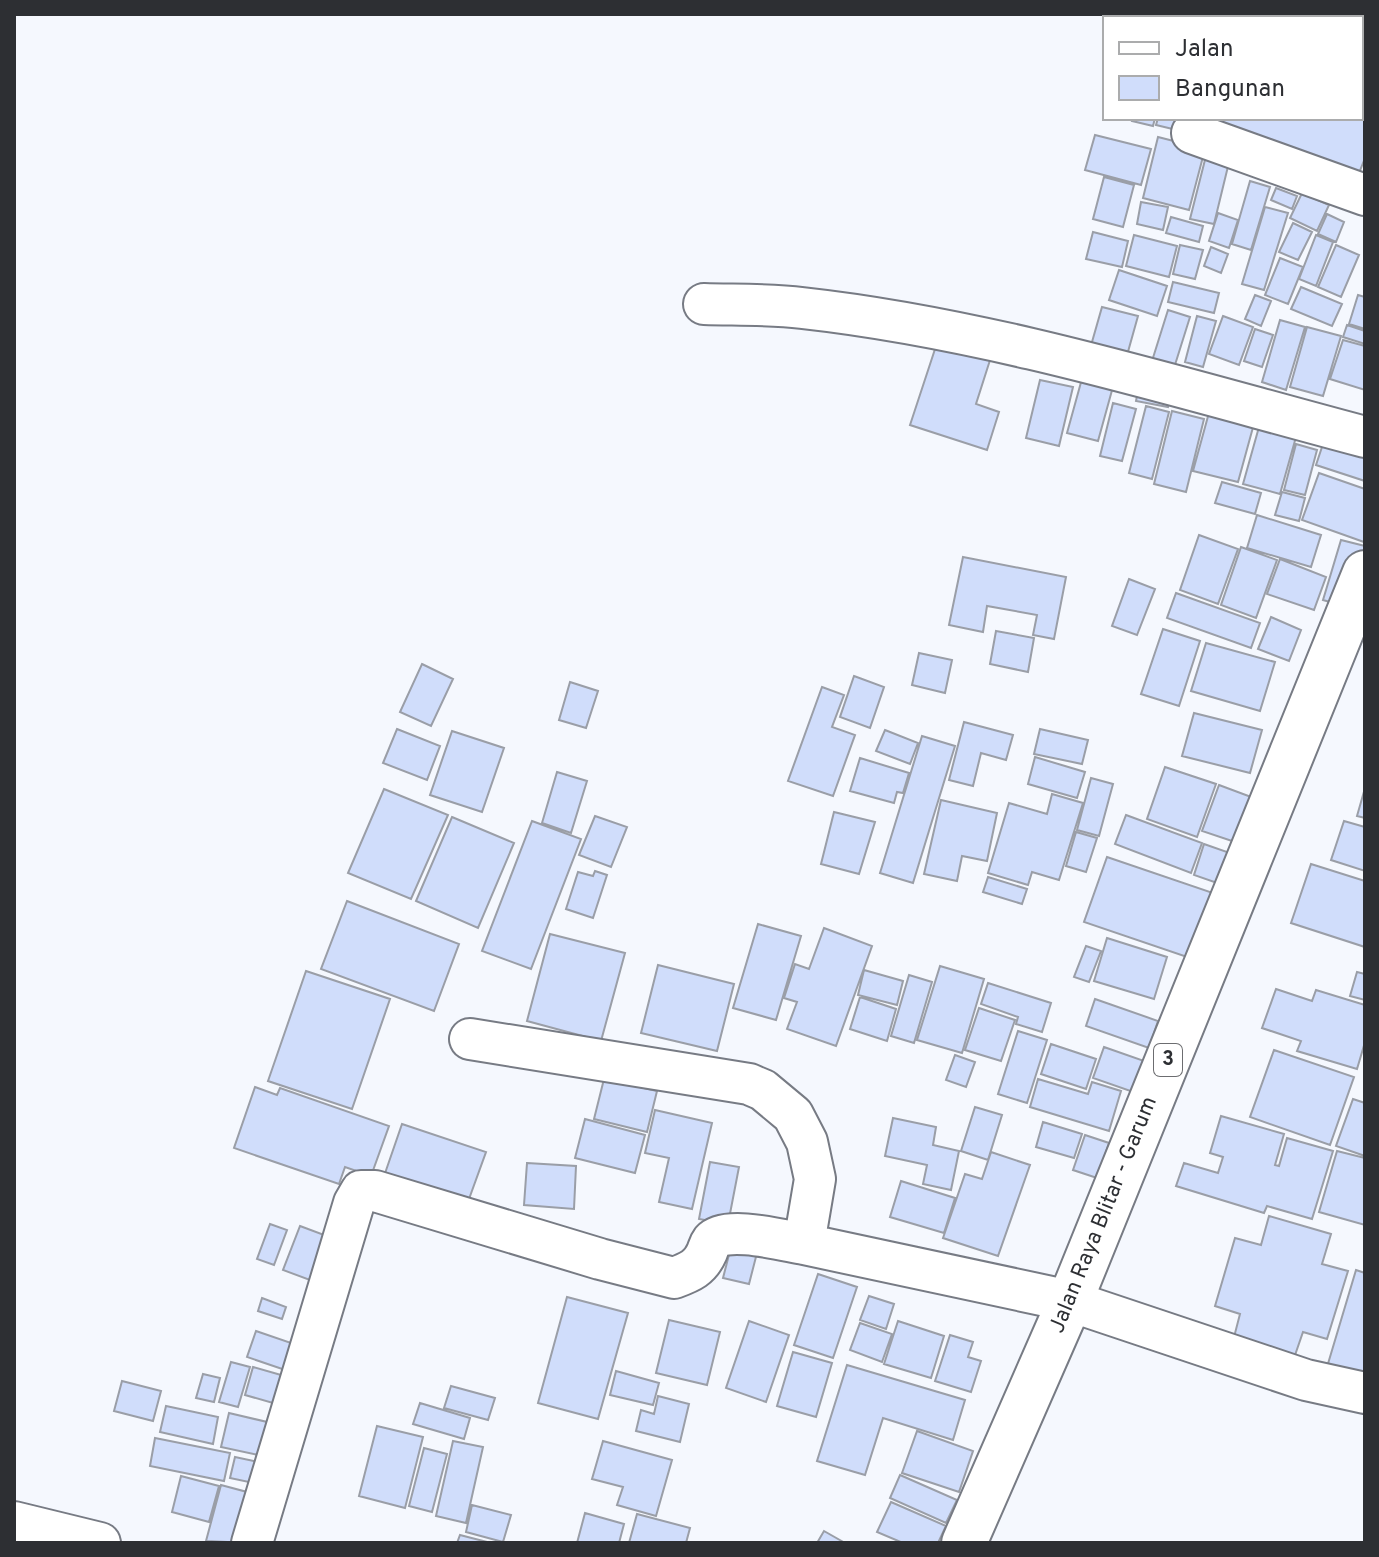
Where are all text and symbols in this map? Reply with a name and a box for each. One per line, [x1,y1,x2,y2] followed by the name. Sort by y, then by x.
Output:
[1103,16,1363,120] legend
[1175,35,1233,65] text: Jalan
[1175,75,1285,105] text: Bangunan
[1154,1044,1182,1076] road number: 3
[1044,1093,1164,1337] street label: Jalan Raya Blitar - Garum

